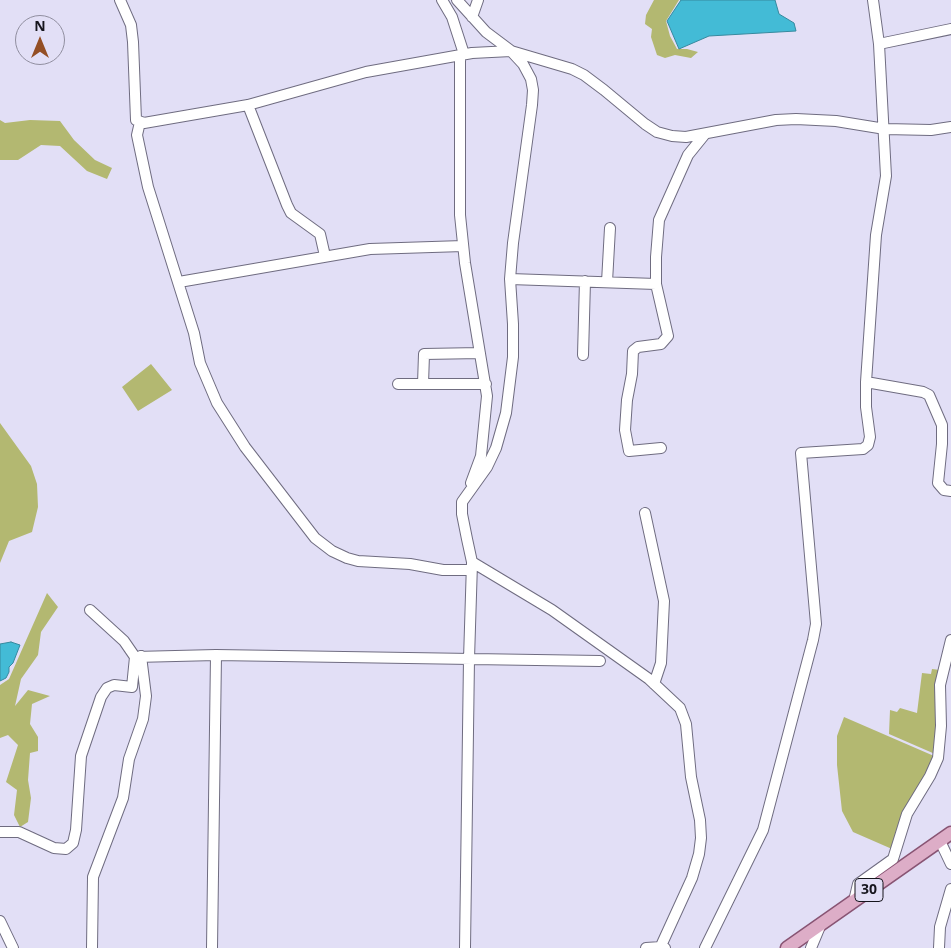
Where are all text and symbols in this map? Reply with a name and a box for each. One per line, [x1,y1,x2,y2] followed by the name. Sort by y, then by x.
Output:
[15,15,65,65] north arrow
[34,16,46,35] text: N
[855,878,883,902] road number: 30

